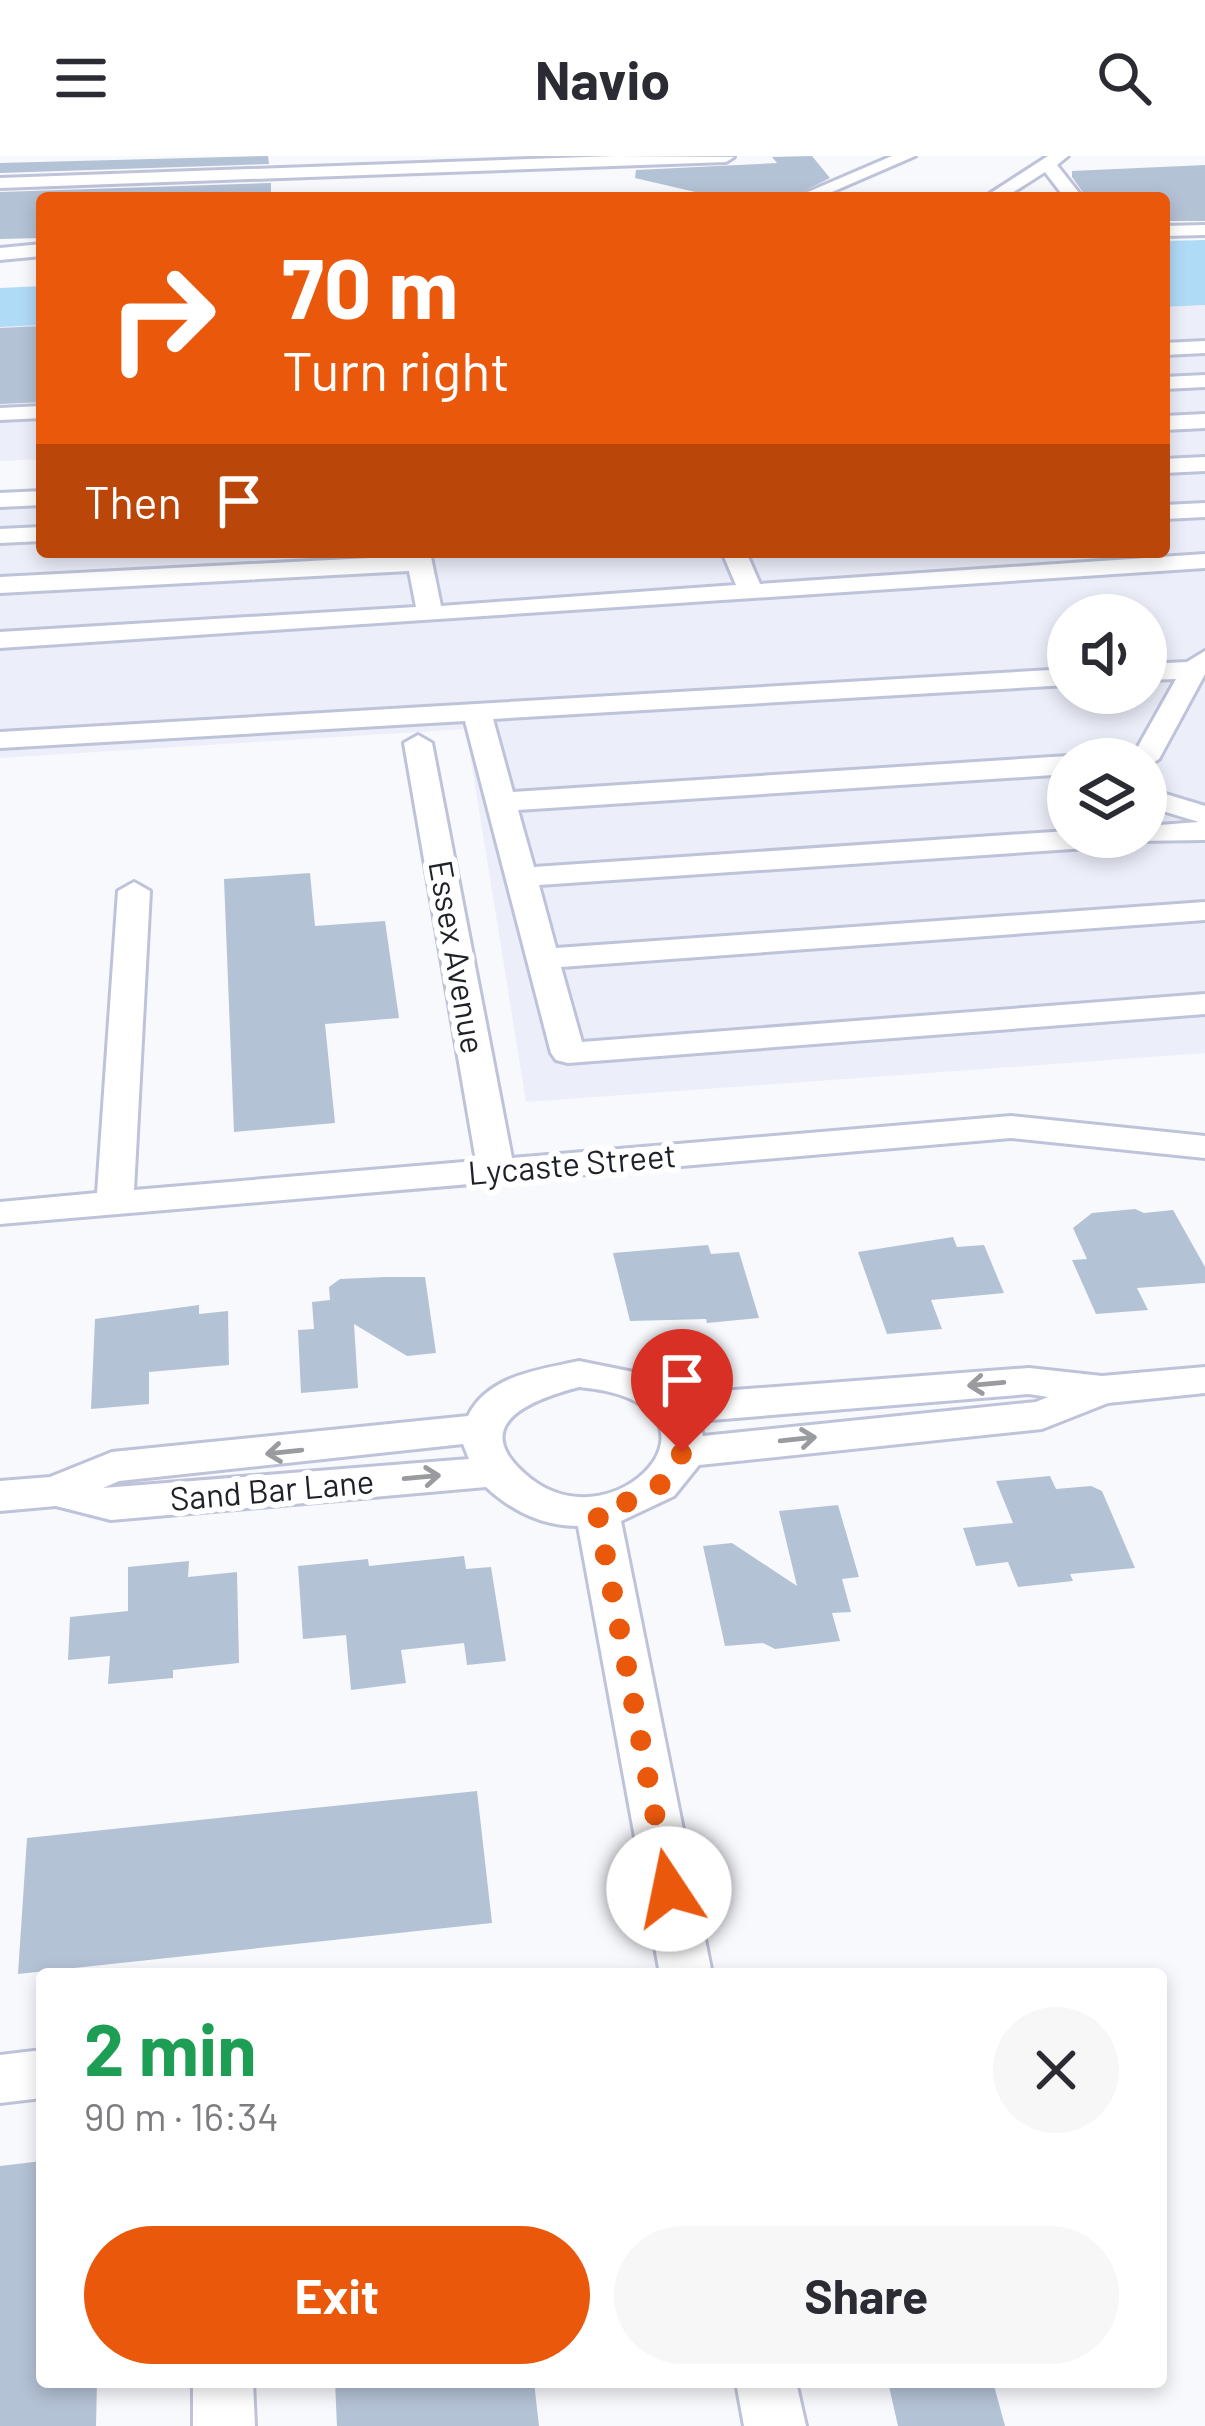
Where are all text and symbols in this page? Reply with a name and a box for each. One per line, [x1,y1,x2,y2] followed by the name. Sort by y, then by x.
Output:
[48,45,114,111] icon: menu
[1091,45,1157,111] icon: search
[535,46,670,111] text: Navio
[282,235,458,336] text: 70 m
[84,240,240,396] icon: right
[282,337,510,402] text: Turn right
[206,468,272,534] icon: arrive
[84,474,182,528] text: Then
[1047,594,1167,858] map controls
[1047,594,1167,714] button: sound
[1047,738,1167,858] button: layers
[421,857,495,1057] street label: Essex Avenue
[466,1134,678,1192] street label: Lycaste Street
[631,1329,733,1452] pin
[649,1347,715,1413] icon: arrive
[967,1373,1006,1396] one-way arrow
[778,1427,817,1450] one-way arrow
[265,1441,304,1464] one-way arrow
[168,1460,376,1518] street label: Sand Bar Lane
[401,1465,440,1488] one-way arrow
[606,1826,732,1952] position arrow
[84,2004,257,2090] text: 2 min
[993,2007,1119,2133] button: close
[84,2092,279,2139] text: 90 m · 16:34
[84,2226,590,2364] button: Exit
[614,2226,1119,2364] button: Share

